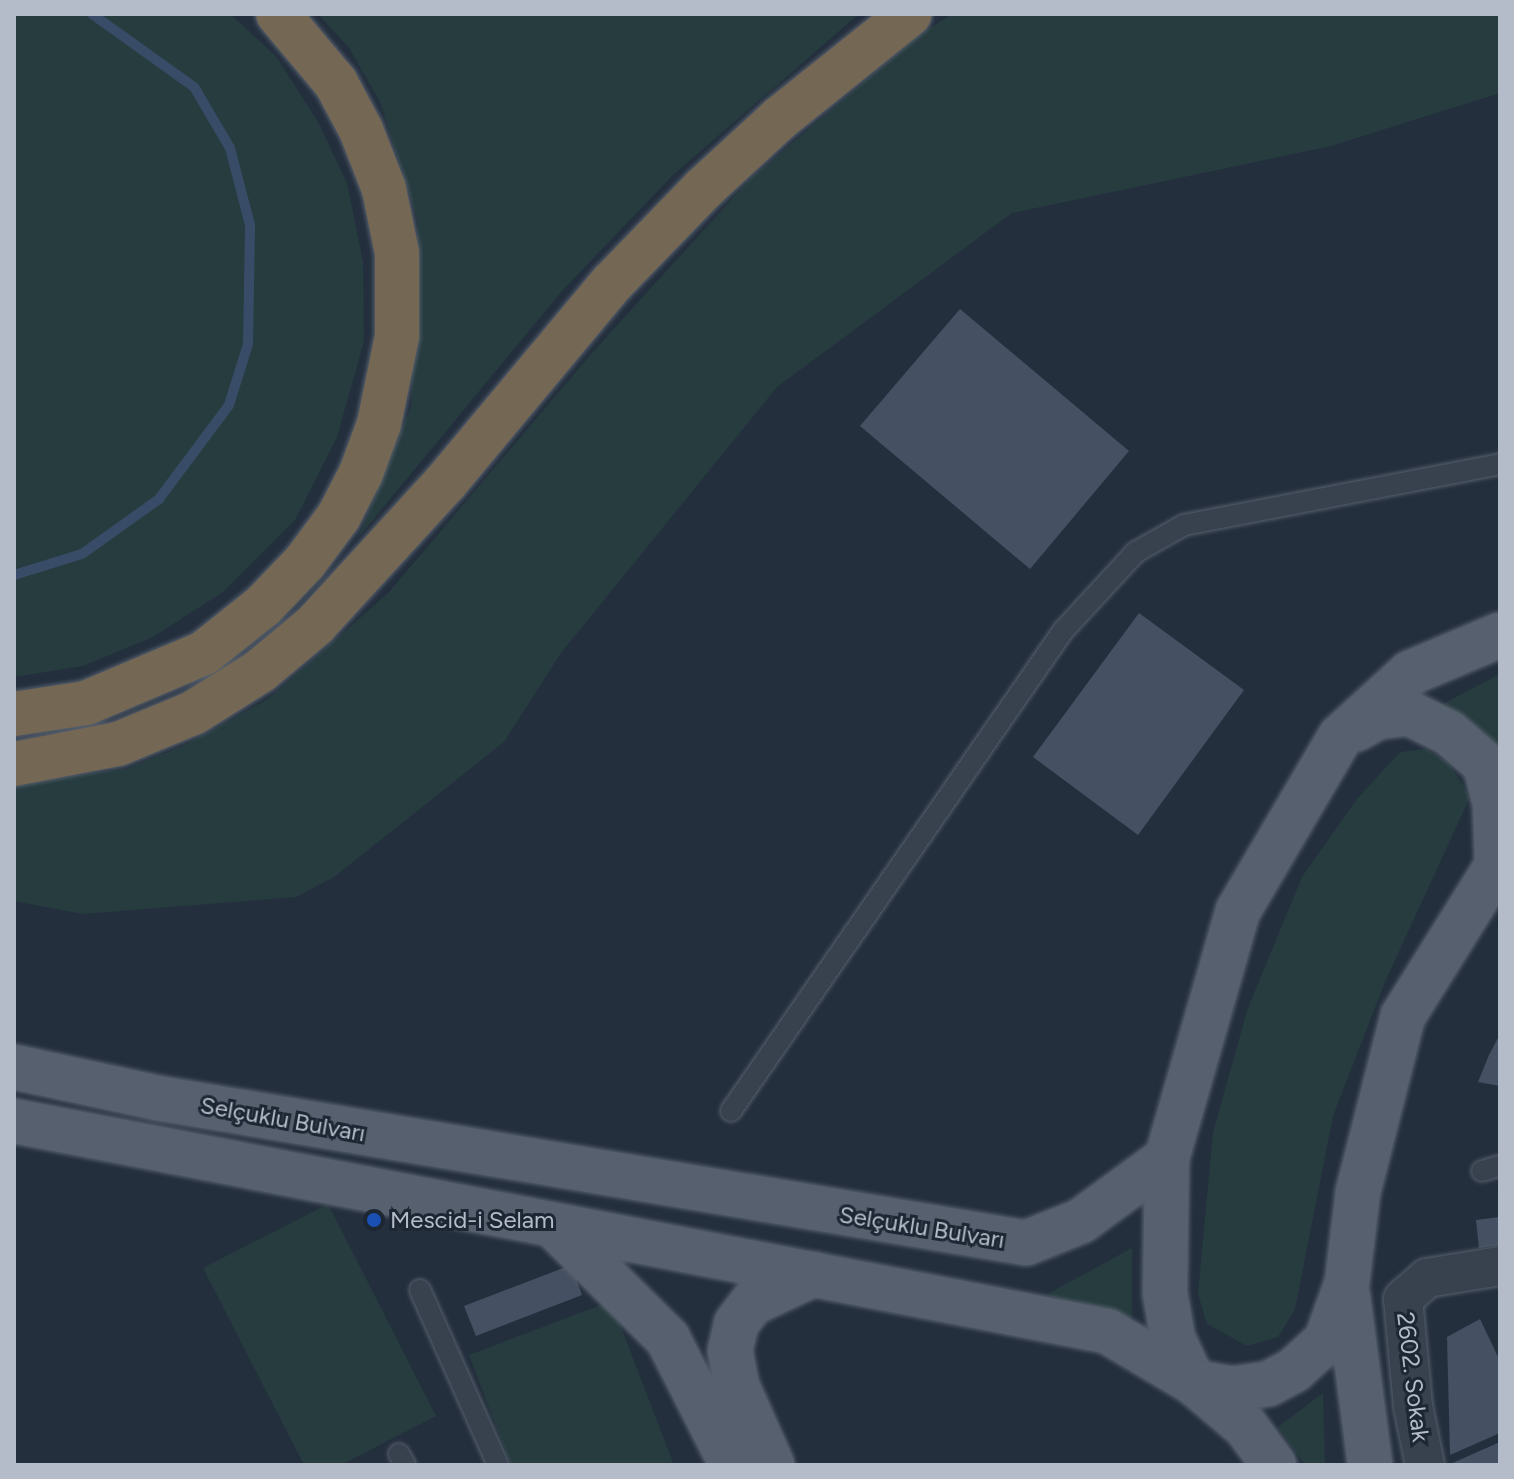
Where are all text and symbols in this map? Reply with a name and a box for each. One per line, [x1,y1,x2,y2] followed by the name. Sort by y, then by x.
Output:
[198,1090,368,1148] street label: Selçuklu Bulvarı
[837,1200,1007,1254] street label: Selçuklu Bulvarı
[390,1206,554,1234] place label: Mescid-i Selam
[365,1211,383,1229] marker: Mescid-i Selam
[1391,1310,1435,1444] street label: 2602. Sokak

